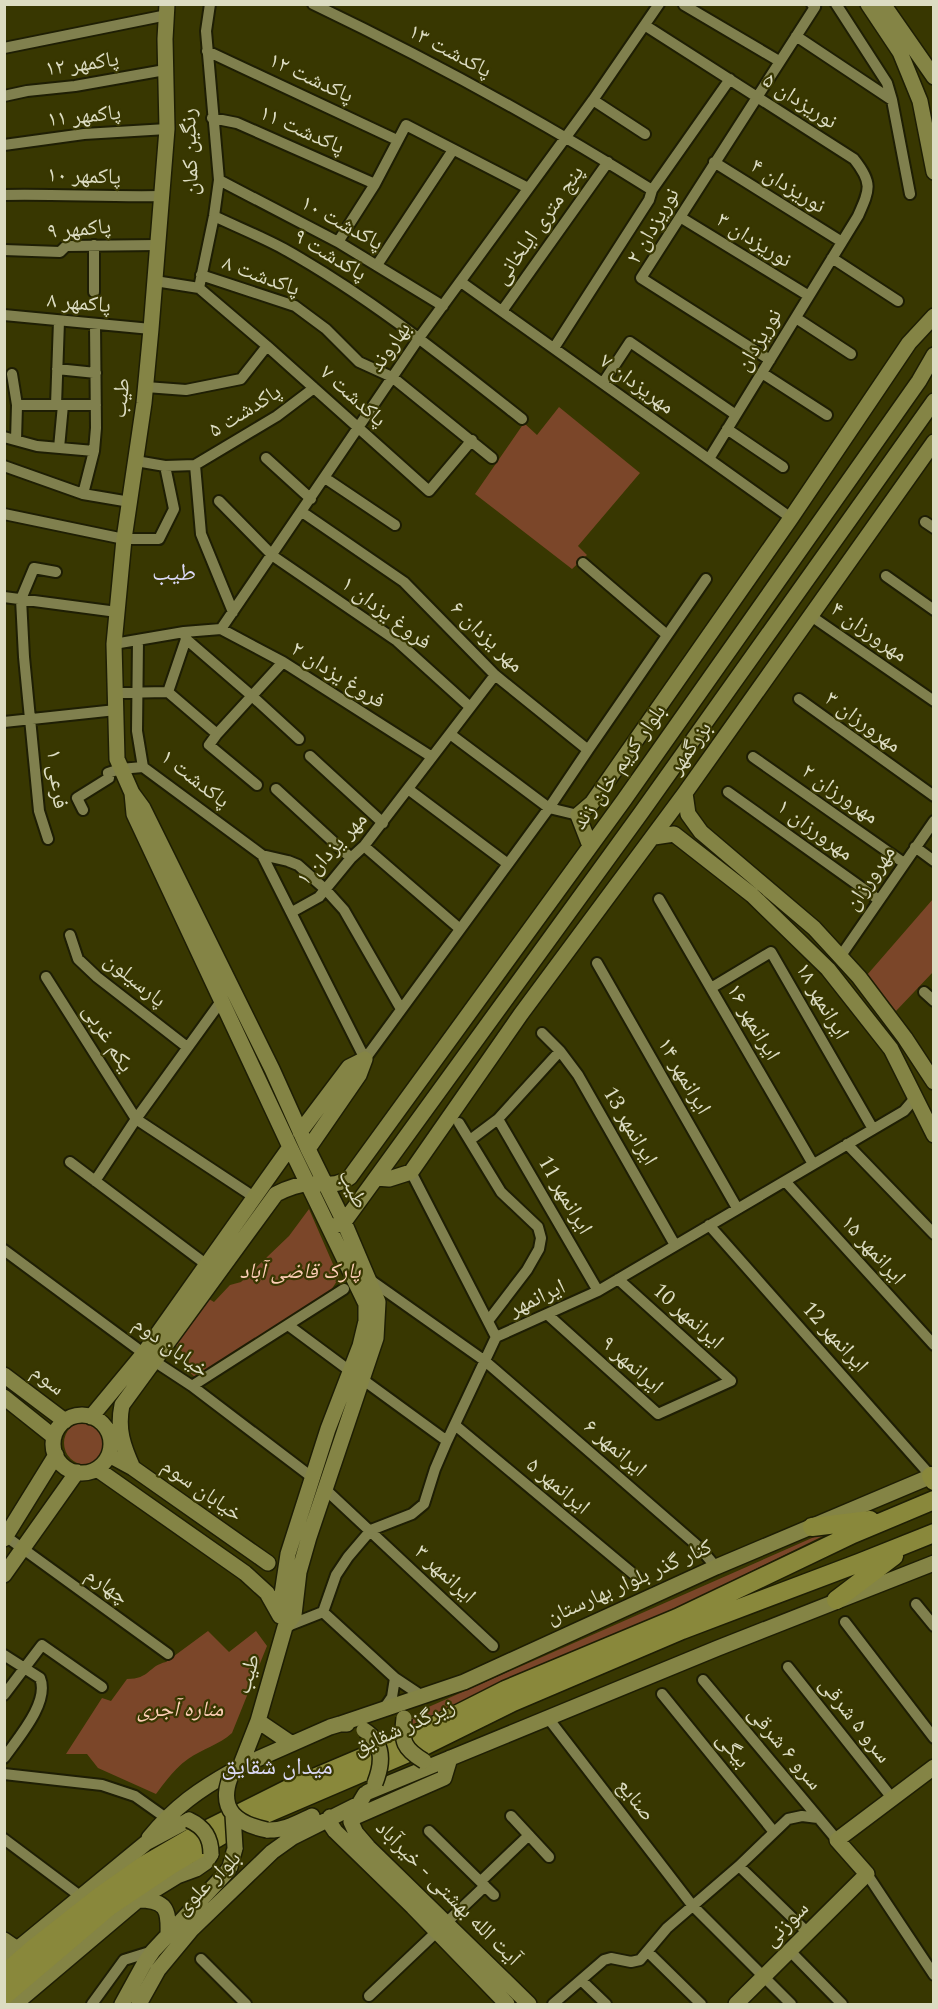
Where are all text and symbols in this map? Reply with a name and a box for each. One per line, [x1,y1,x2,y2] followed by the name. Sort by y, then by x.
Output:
[402,15,498,87] street label: پاکدشت ۱۳
[43,43,121,85] street label: پاکمهر ۱۲
[263,44,359,112] street label: پاکدشت ۱۲
[756,64,844,138] street label: نوریزدان ۵
[46,96,122,136] street label: پاکمهر ۱۱
[254,97,350,163] street label: پاکدشت ۱۱
[172,108,208,196] street label: رنگین کمان
[744,150,832,222] street label: نوریزدان ۴
[47,158,121,194] street label: پاکمهر ۱۰
[485,158,593,292] street label: پنج متری ایلخانی
[618,181,688,271] street label: نوریزدان ۲
[294,187,390,259] street label: پاکدشت ۱۰
[710,204,798,276] street label: نوریزدان ۳
[46,210,112,248] street label: پاکمهر ۹
[287,220,373,290] street label: پاکدشت ۹
[218,247,304,305] street label: پاکدشت ۸
[46,284,112,322] street label: پاکمهر ۸
[727,302,791,378] street label: نوریزدان
[361,315,419,379] street label: بهاروند
[592,345,682,423] street label: مهریزدان ۷
[312,357,394,435] street label: پاکدشت ۷
[102,376,140,420] street label: طیب
[202,376,288,446] street label: پاکدشت ۵
[152,555,196,591] district label: طیب
[334,568,438,658] street label: فروغ یزدان ۱
[442,593,532,681] street label: مهر یزدان ۶
[823,593,915,671] street label: مهرورزان ۴
[284,633,392,717] street label: فروغ یزدان ۲
[818,683,908,761] street label: مهرورزان ۳
[563,698,675,836] street label: بلوار کریم خان زند
[659,714,720,782] street label: بزرگمهر
[153,741,237,817] street label: پاکدشت ۱
[37,747,77,811] street label: فرعی ۱
[794,755,886,833] street label: مهرورزان ۲
[770,791,860,869] street label: مهرورزان ۱
[289,804,375,894] street label: مهر یزدان ۱
[836,839,904,917] street label: مهرورزان
[96,944,174,1016] street label: پارسیلون
[787,956,857,1046] street label: ایرانمهر ۱۸
[718,977,788,1067] street label: ایرانمهر ۱۶
[74,997,142,1079] street label: یکم غربی
[649,1031,719,1121] street label: ایرانمهر ۱۴
[594,1080,666,1172] street label: ایرانمهر 13
[529,1149,601,1241] street label: ایرانمهر 11
[329,1164,377,1214] street label: طیب
[832,1208,914,1292] street label: ایرانمهر ۱۵
[239,1255,361,1288] park label: پارک قاضی آباد
[502,1271,571,1326] street label: ایرانمهر
[645,1275,731,1357] street label: ایرانمهر 10
[794,1294,876,1380] street label: ایرانمهر 12
[126,1308,216,1386] street label: خیابان دوم
[593,1328,671,1402] street label: ایرانمهر ۹
[24,1356,72,1404] street label: سوم
[576,1411,654,1485] street label: ایرانمهر ۶
[519,1449,597,1523] street label: ایرانمهر ۵
[154,1450,250,1530] street label: خیابان سوم
[541,1531,717,1633] street label: کنار گذر بلوار بهارستان
[406,1536,484,1612] street label: ایرانمهر ۳
[78,1559,136,1613] street label: چهارم
[227,1650,269,1698] street label: طیب
[811,1670,899,1770] street label: سرو ۵ شرقی
[348,1690,460,1764] street label: زیرگذر شقایق
[137,1693,223,1726] park label: مناره آجری
[739,1698,831,1798] street label: سرو ۶ شرقی
[708,1724,758,1776] street label: بیگی
[221,1749,333,1785] district label: میدان شقایق
[608,1771,664,1829] street label: صنایع
[367,1812,529,1974] street label: آیت الله بهشتی - خیرآباد
[167,1843,249,1923] street label: بلوار علوی
[755,1893,817,1955] street label: سوزنی

